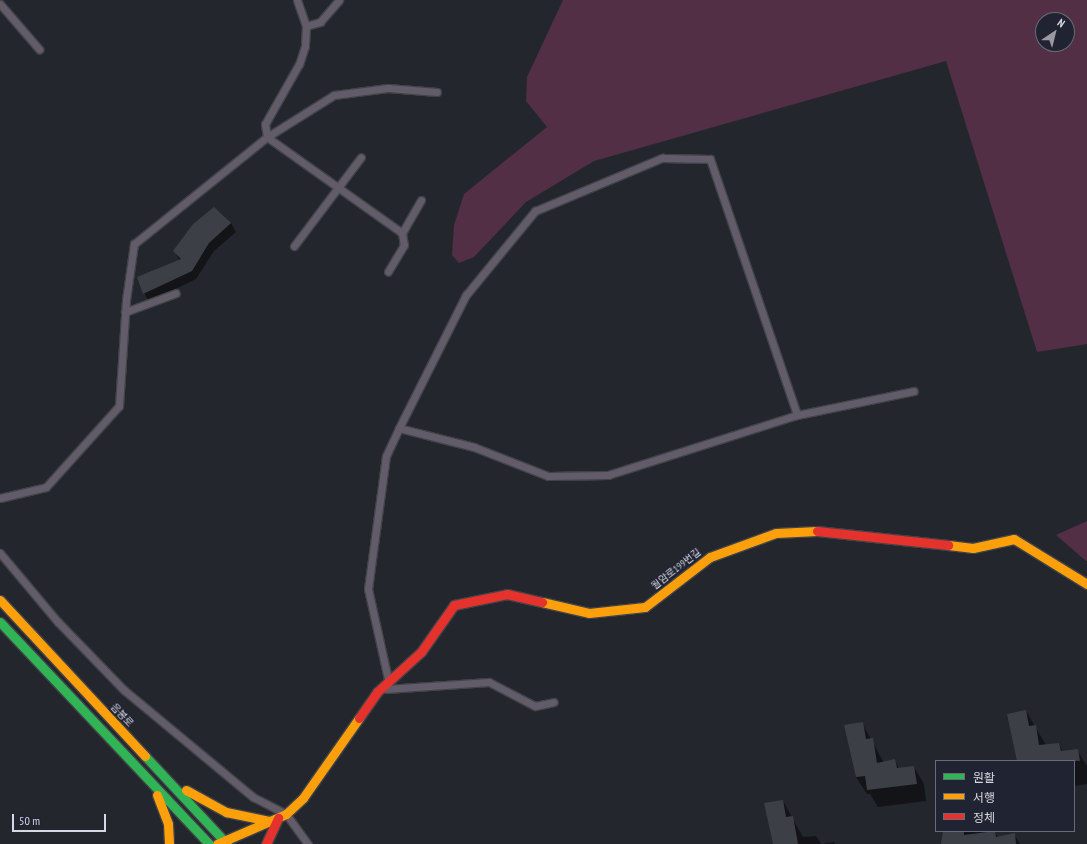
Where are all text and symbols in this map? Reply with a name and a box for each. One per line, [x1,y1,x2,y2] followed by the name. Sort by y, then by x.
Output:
[1035,12,1075,52] north arrow
[1055,16,1068,30] text: N
[649,546,703,592] street label: 월암로199번길
[108,701,136,729] street label: 음봉로
[935,760,1075,832] legend
[973,770,995,785] text: 원활
[973,790,995,805] text: 서행
[14,806,108,832] scale bar
[973,810,995,825] text: 정체
[19,813,40,828] text: 50 m

